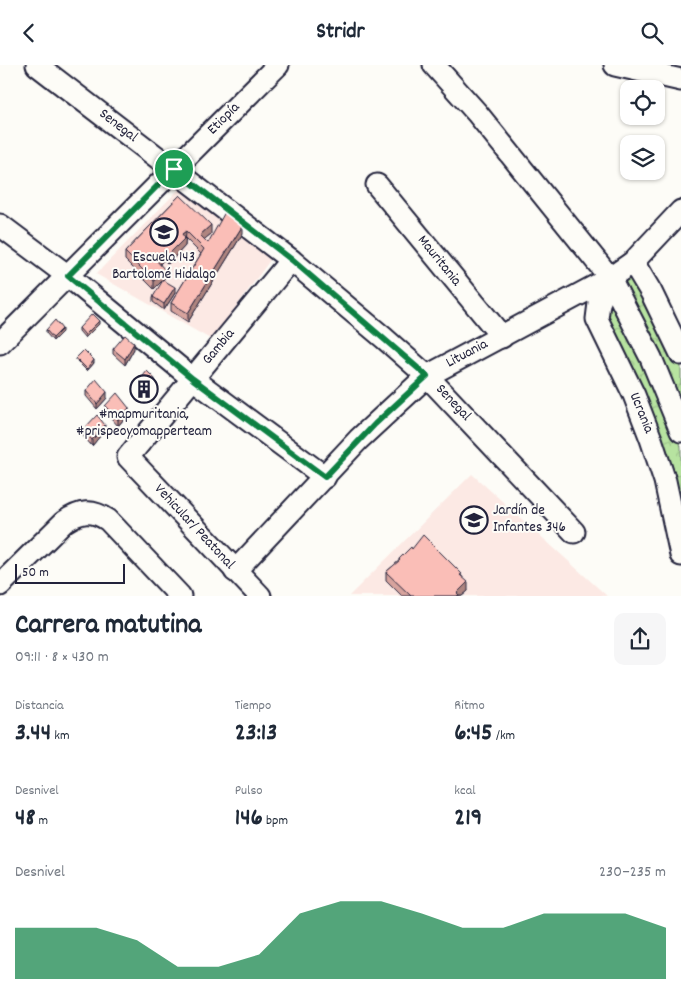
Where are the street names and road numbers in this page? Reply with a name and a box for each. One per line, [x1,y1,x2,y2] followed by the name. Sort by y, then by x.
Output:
[203,97,246,140] street label: Etiopía
[94,104,142,148] street label: Senegal
[412,231,467,292] street label: Mauritania
[197,323,241,370] street label: Gambia
[442,333,493,374] street label: Lituania
[430,379,476,427] street label: Senegal
[623,389,660,438] street label: Ucrania
[148,479,240,575] street label: Vehicular/ Peatonal

